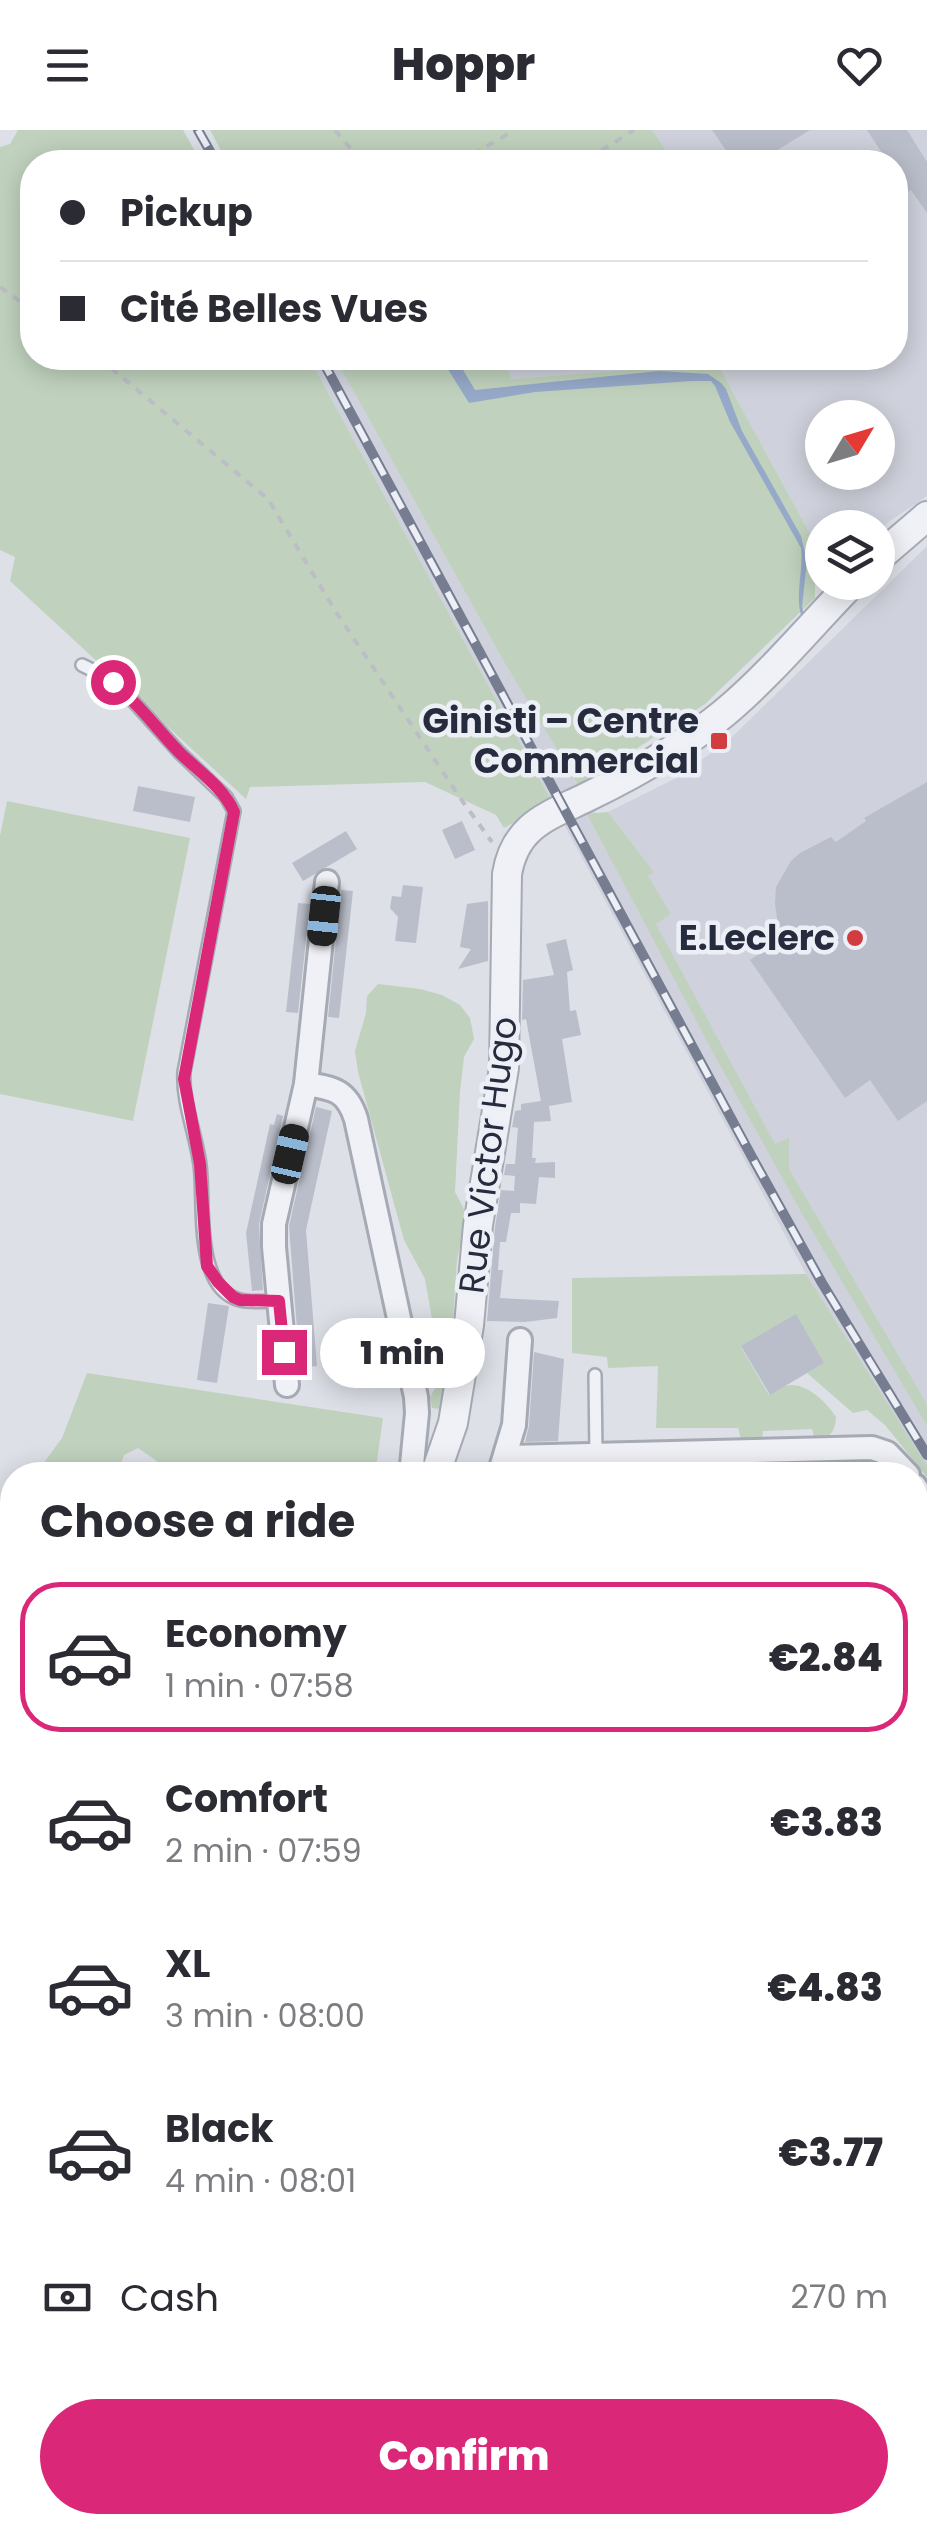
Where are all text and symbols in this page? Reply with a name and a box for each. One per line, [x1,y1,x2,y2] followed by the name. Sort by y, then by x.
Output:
[392,33,535,96] text: Hoppr
[40,38,95,93] icon: menu
[832,38,887,93] icon: heart
[120,186,253,239] text: Pickup
[120,282,429,335] text: Cité Belles Vues
[805,400,895,490] north arrow
[805,400,895,600] map controls
[805,510,895,600] button: layers
[91,660,136,705] route start
[422,696,699,785] place label: Ginisti – Centre Commercial
[708,730,730,752] marker: Ginisti – Centre Commercial
[306,885,342,947] car
[679,913,835,962] place label: E.Leclerc
[844,927,866,949] marker: E.Leclerc
[446,1014,529,1296] street label: Rue Victor Hugo
[269,1121,311,1187] car
[319,1317,484,1387] callout: 1 min
[262,1330,307,1375] route end
[360,1330,445,1375] text: 1 min
[40,1490,355,1553] text: Choose a ride
[165,1607,347,1660] text: Economy
[45,1612,135,1702] icon: car
[769,1631,883,1684] text: €2.84
[165,1663,354,1708] text: 1 min · 07:58
[165,1772,328,1825] text: Comfort
[45,1777,135,1867] icon: car
[770,1796,883,1849] text: €3.83
[165,1828,362,1873] text: 2 min · 07:59
[165,1937,210,1990] text: XL
[45,1942,135,2032] icon: car
[767,1961,883,2014] text: €4.83
[165,1993,365,2038] text: 3 min · 08:00
[165,2102,274,2155] text: Black
[45,2107,135,2197] icon: car
[778,2126,883,2179] text: €3.77
[165,2158,356,2203] text: 4 min · 08:01
[40,2270,95,2325] icon: cash
[120,2271,219,2324] text: Cash
[791,2274,888,2319] text: 270 m
[40,2399,888,2514] button: Confirm

